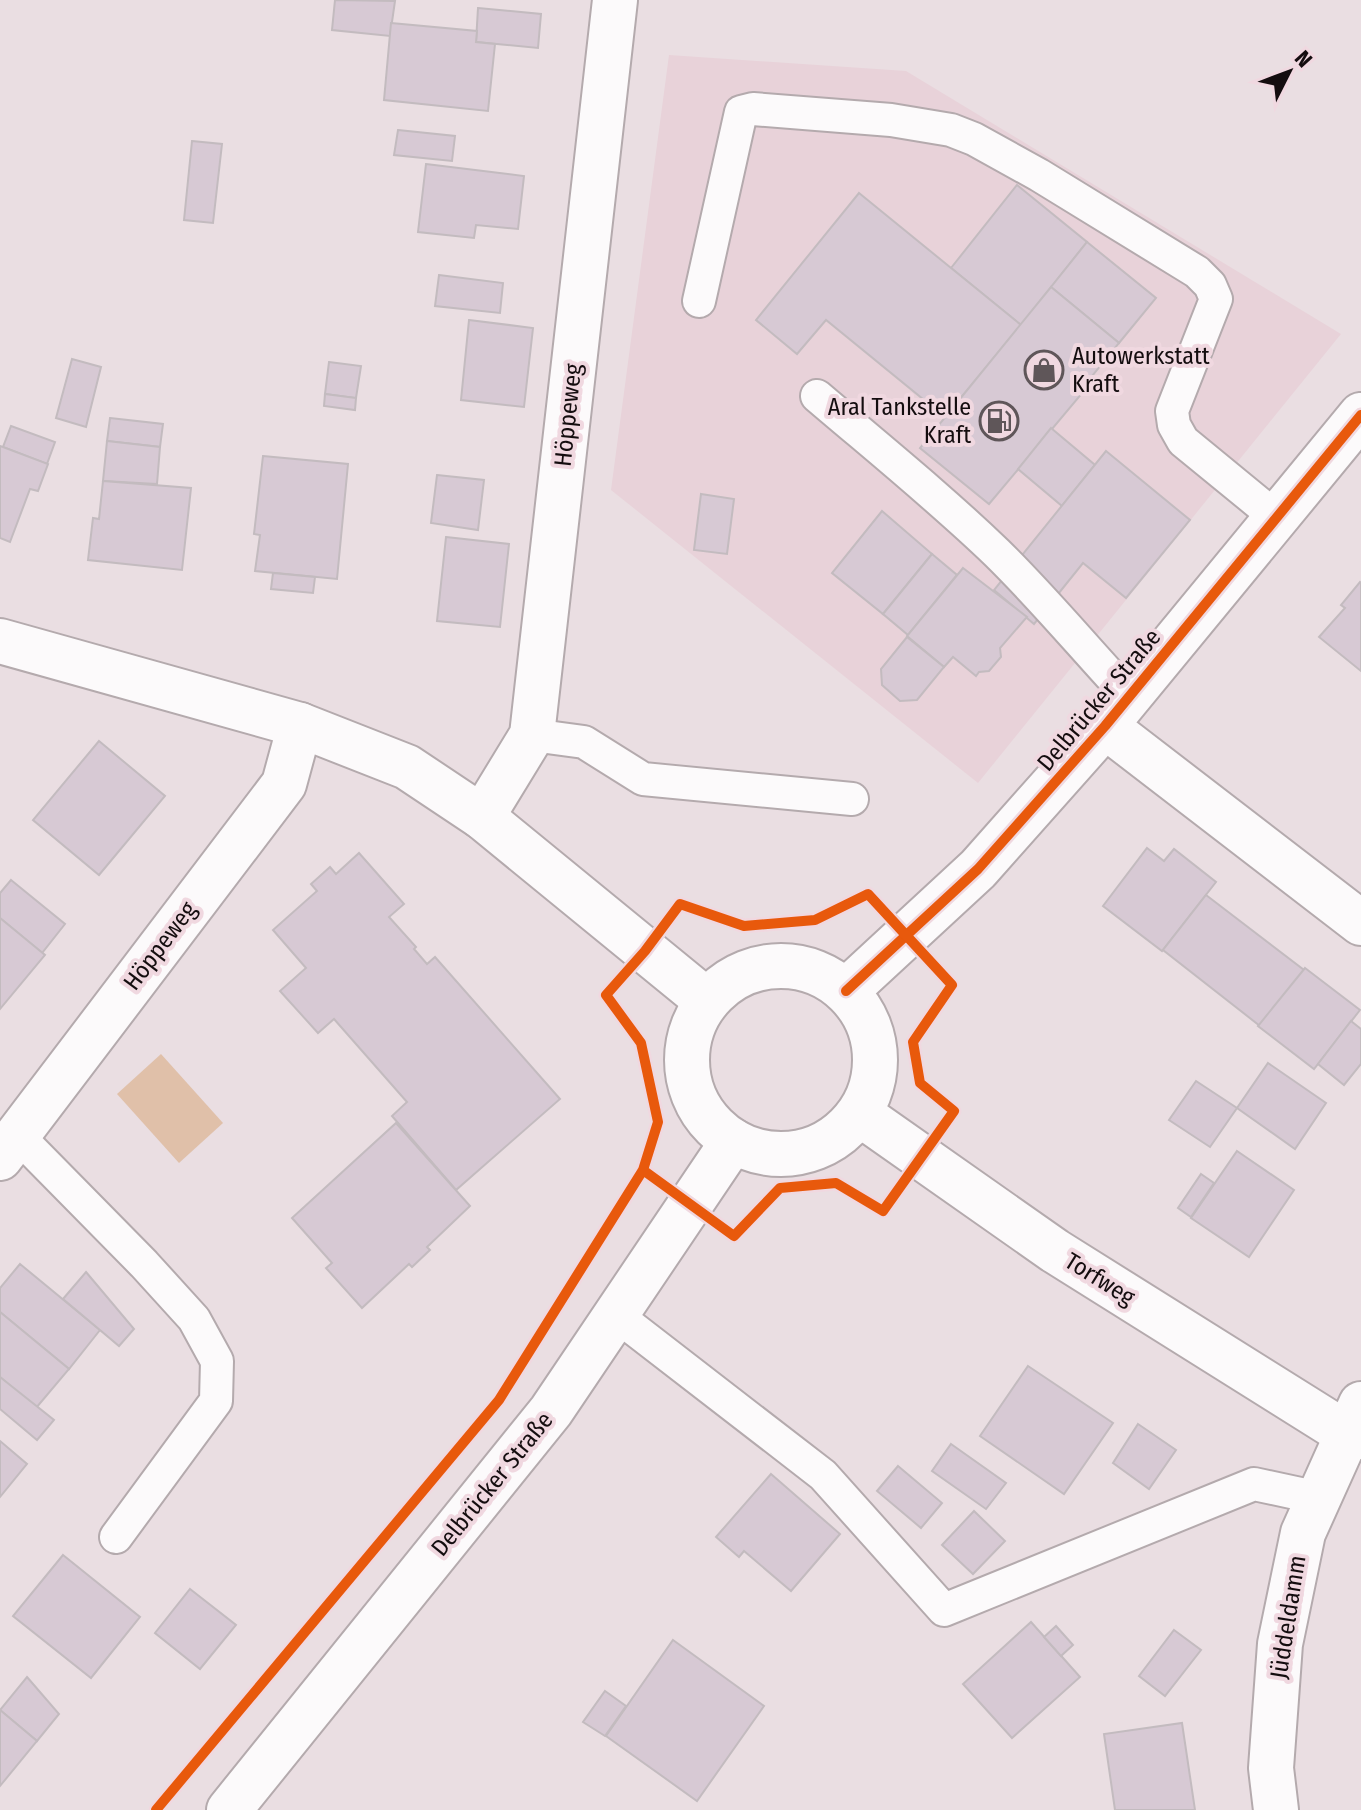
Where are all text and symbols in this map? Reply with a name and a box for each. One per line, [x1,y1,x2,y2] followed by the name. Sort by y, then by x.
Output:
[1249,32,1329,112] north arrow
[1289,45,1318,73] text: N
[1072,342,1210,398] place label: Autowerkstatt Kraft
[1023,349,1065,391] shop icon: Autowerkstatt Kraft
[549,361,587,468] street label: Höppeweg
[828,393,971,449] place label: Aral Tankstelle Kraft
[978,400,1020,442] fuel station icon: Aral Tankstelle Kraft
[1031,623,1167,777] street label: Delbrücker Straße
[118,896,203,996] street label: Höppeweg
[1060,1247,1141,1312] street label: Torfweg
[425,1406,559,1562] street label: Delbrücker Straße
[1264,1553,1312,1681] street label: Jüddeldamm

